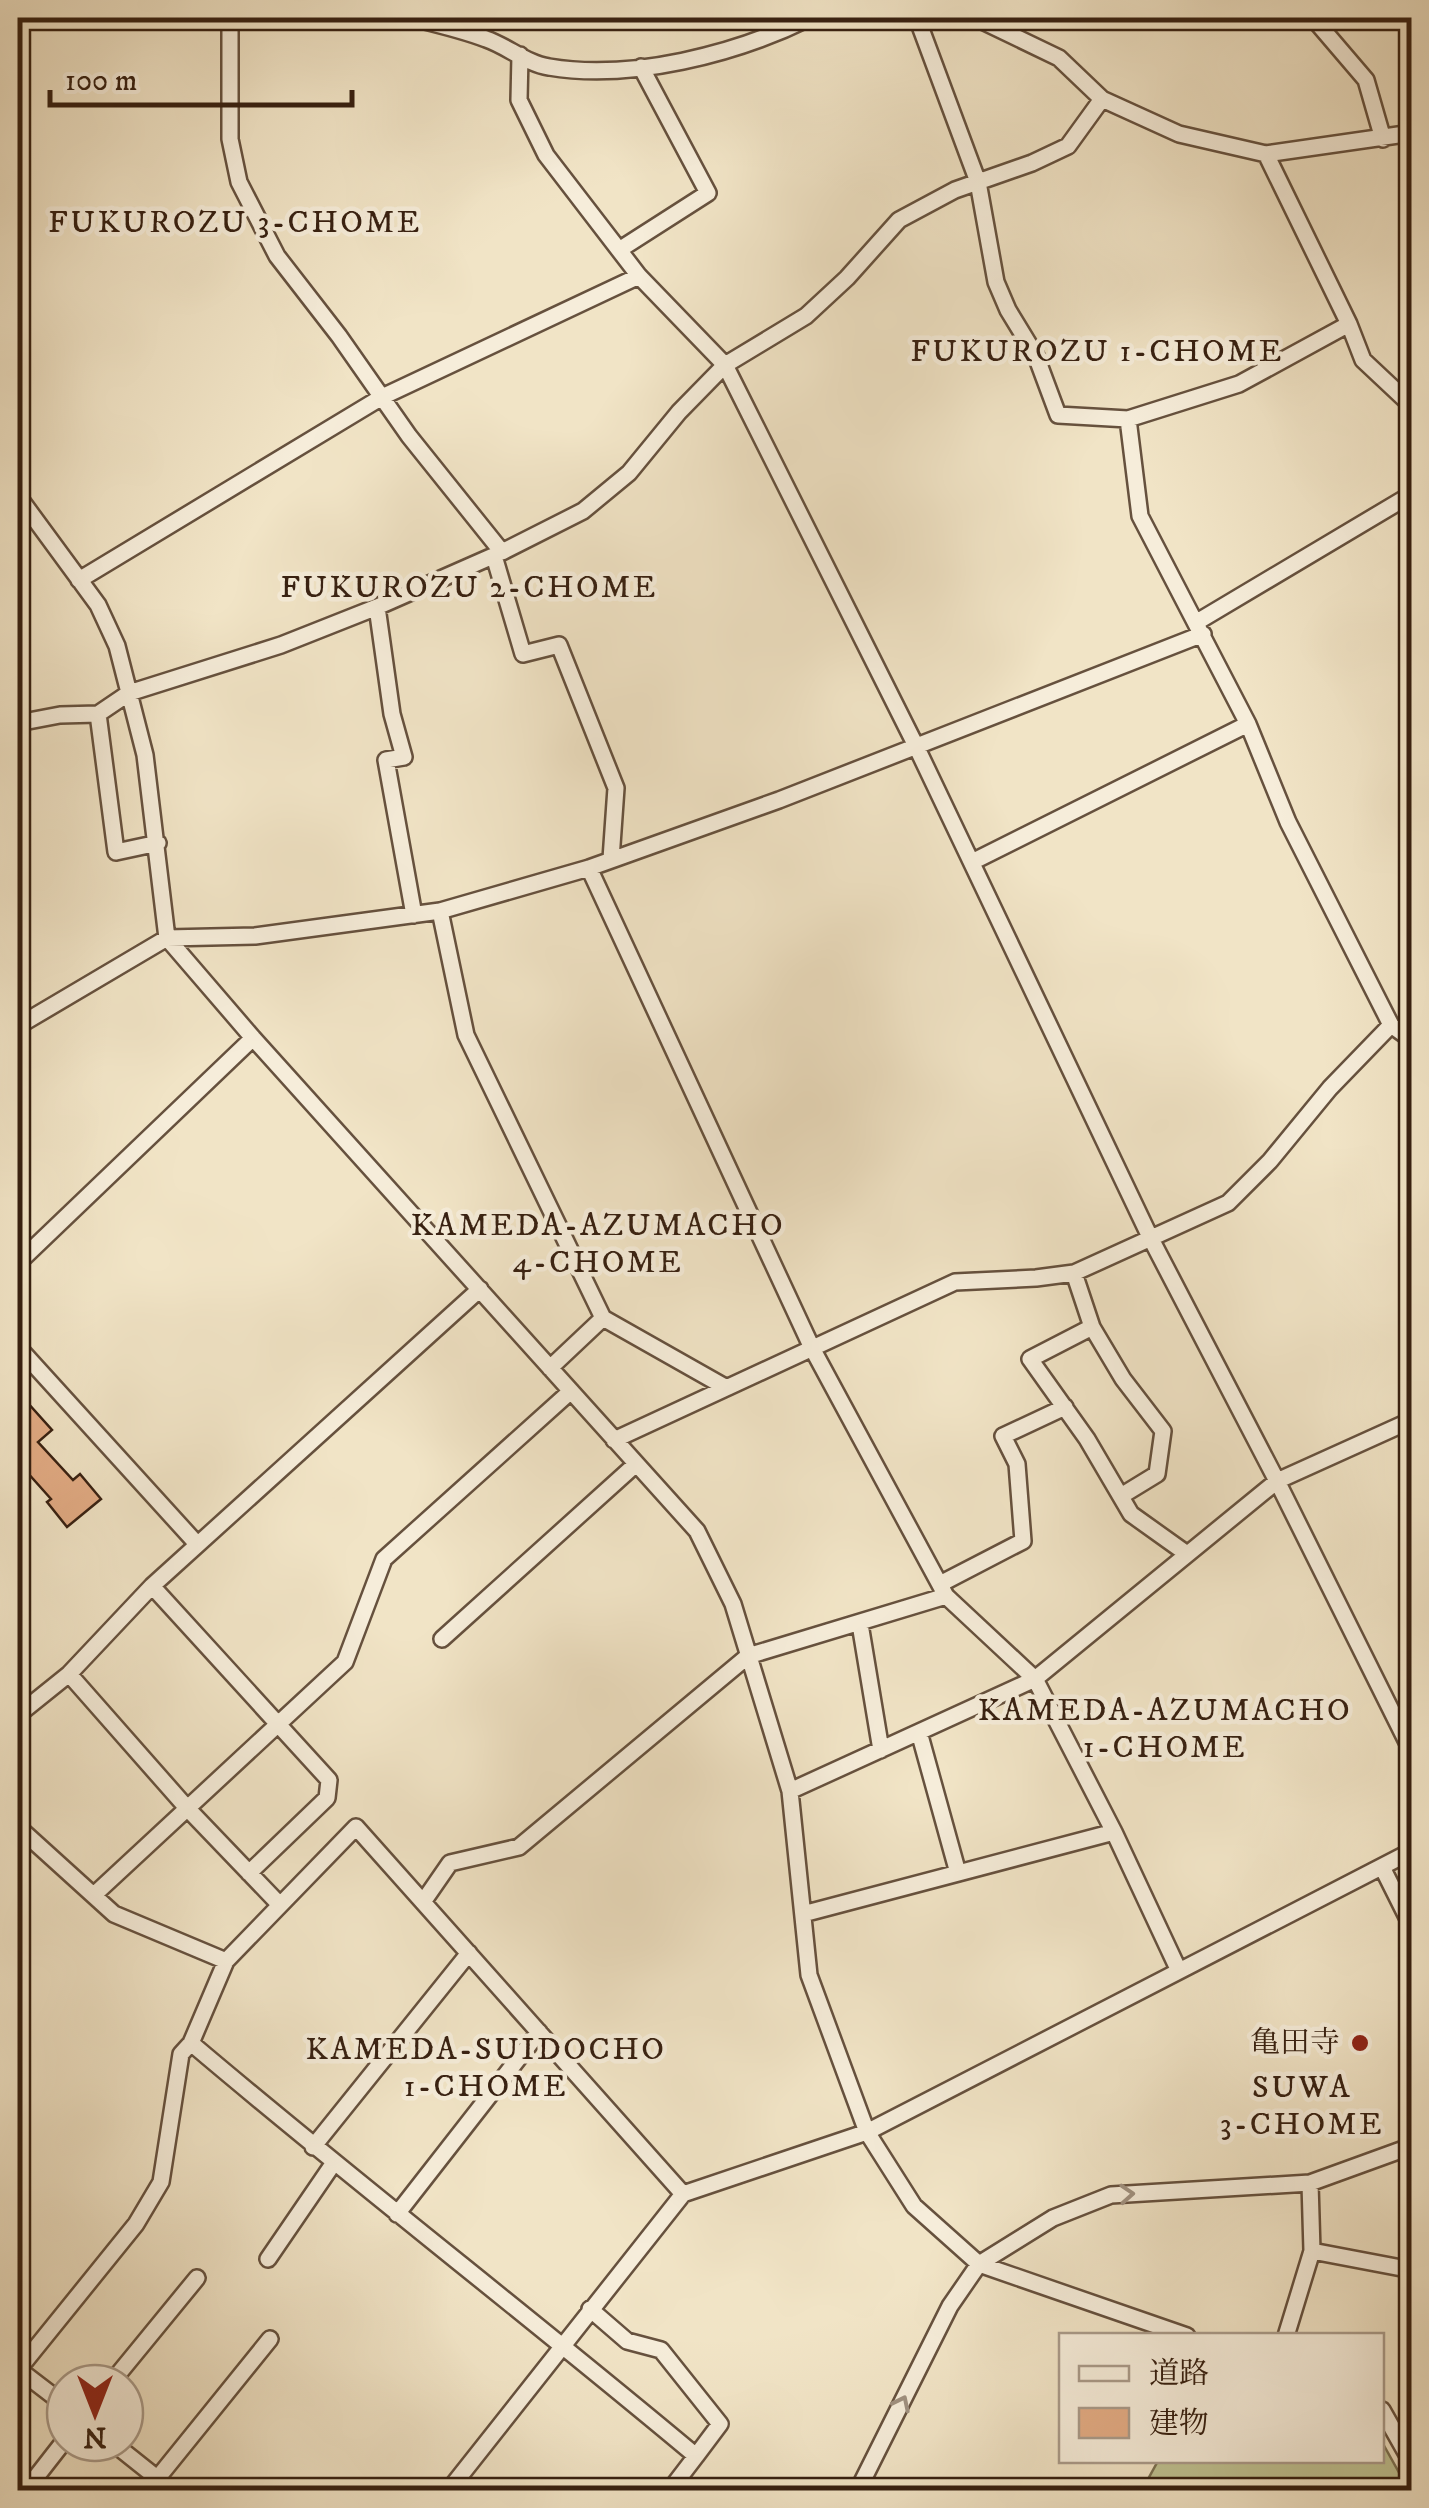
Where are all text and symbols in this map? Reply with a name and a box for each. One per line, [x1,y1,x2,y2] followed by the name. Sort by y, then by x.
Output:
[50,45,352,107] scale bar
[65,63,137,100] text: 100 m
[48,203,422,243] district label: FUKUROZU 3-CHOME
[910,332,1284,372] district label: FUKUROZU 1-CHOME
[280,568,658,608] district label: FUKUROZU 2-CHOME
[411,1206,785,1283] district label: KAMEDA-AZUMACHO 4-CHOME
[978,1691,1352,1768] district label: KAMEDA-AZUMACHO 1-CHOME
[1250,2025,1340,2062] place label: 亀田寺
[306,2030,666,2107] district label: KAMEDA-SUIDOCHO 1-CHOME
[1349,2032,1371,2054] marker: 亀田寺
[1220,2068,1384,2145] district label: SUWA 3-CHOME
[1119,2184,1135,2205] one-way arrow
[1059,2333,1384,2463] legend
[1149,2356,1209,2393] text: 道路
[45,2363,145,2463] north arrow
[889,2395,909,2413] one-way arrow
[1149,2406,1209,2443] text: 建物
[83,2419,106,2454] text: N

